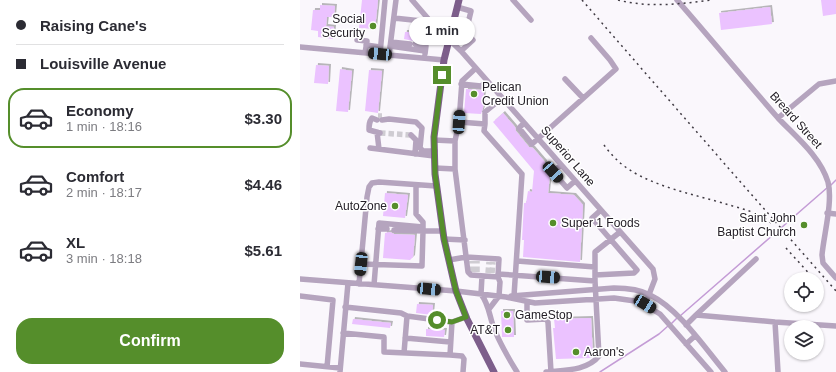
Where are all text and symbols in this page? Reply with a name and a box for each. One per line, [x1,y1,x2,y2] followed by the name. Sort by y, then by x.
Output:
[322,12,365,40] place label: Social Security
[40,17,147,34] text: Raising Cane's
[409,17,475,45] callout: 1 min
[368,21,378,31] marker: Social Security
[425,23,459,38] text: 1 min
[368,47,392,61] car
[40,55,166,72] text: Louisville Avenue
[433,66,451,84] route end
[482,80,549,108] place label: Pelican Credit Union
[469,89,479,99] marker: Pelican Credit Union
[767,89,826,152] street label: Breard Street
[18,100,54,136] icon: car
[66,102,134,119] text: Economy
[244,110,282,127] text: $3.30
[452,110,466,134] car
[66,119,142,134] text: 1 min · 18:16
[538,123,598,189] street label: Superior Lane
[541,159,565,185] car
[18,166,54,202] icon: car
[66,168,124,185] text: Comfort
[244,176,282,193] text: $4.46
[66,185,142,200] text: 2 min · 18:17
[335,199,387,213] place label: AutoZone
[390,201,400,211] marker: AutoZone
[717,211,796,239] place label: Saint John Baptist Church
[561,216,640,230] place label: Super 1 Foods
[548,218,558,228] marker: Super 1 Foods
[799,220,809,230] marker: Saint John Baptist Church
[18,232,54,268] icon: car
[66,234,85,251] text: XL
[244,242,282,259] text: $5.61
[66,251,142,266] text: 3 min · 18:18
[354,251,368,277] car
[536,270,560,284] car
[784,272,824,360] map controls
[784,272,824,312] button: locate
[417,282,441,296] car
[632,293,658,315] car
[515,308,573,322] place label: GameStop
[502,310,512,320] marker: GameStop
[428,311,446,329] route start
[16,318,284,364] button: Confirm
[784,320,824,360] button: layers
[470,323,501,337] place label: AT&T
[503,325,513,335] marker: AT&T
[584,345,624,359] place label: Aaron's
[571,347,581,357] marker: Aaron's

